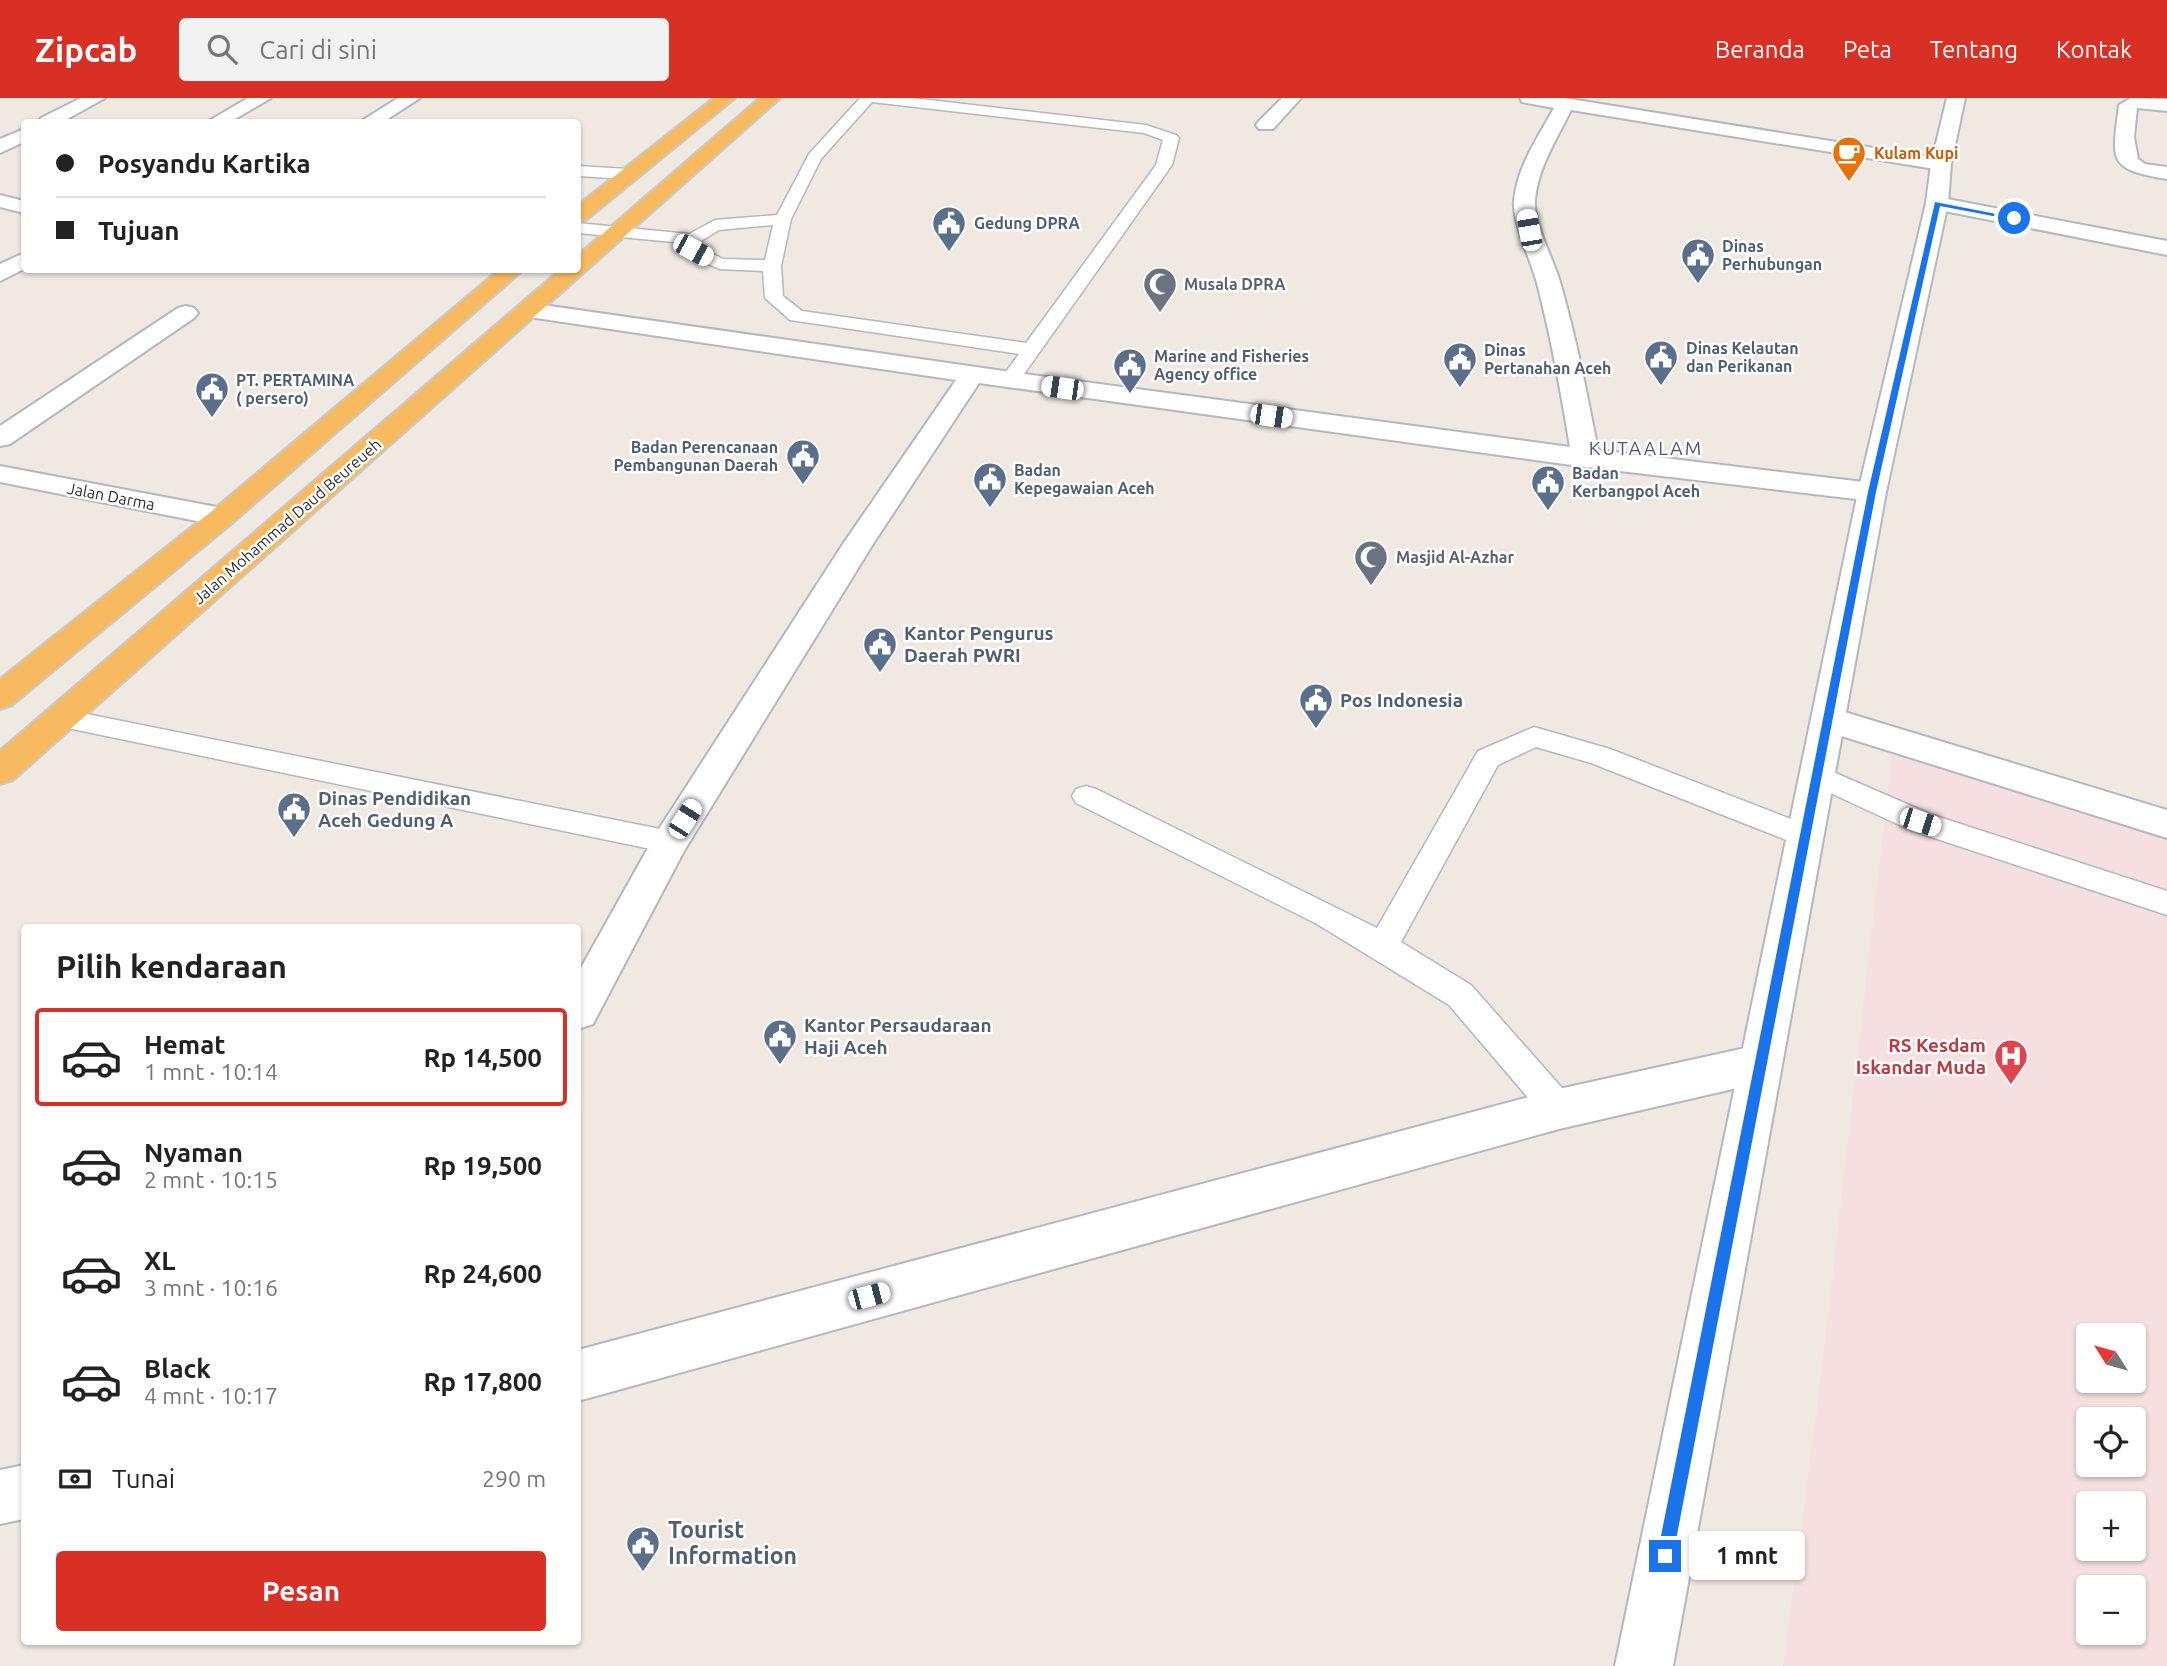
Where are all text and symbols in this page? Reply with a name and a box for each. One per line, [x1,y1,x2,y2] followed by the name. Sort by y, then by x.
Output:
[179,18,669,81] search box
[203,30,241,68] icon: search
[35,31,137,68] text: Zipcab
[259,35,377,64] text: Cari di sini
[1715,36,1805,63] text: Beranda
[1843,36,1892,63] text: Peta
[1930,36,2018,63] text: Tentang
[2056,36,2132,63] text: Kontak
[1830,134,1868,183] cafe icon: Kulam Kupi
[1874,144,1959,162] place label: Kulam Kupi
[98,149,311,178] text: Posyandu Kartika
[1998,202,2030,234] route start
[930,204,968,253] public building icon: Gedung DPRA
[1516,207,1543,253] car
[974,214,1081,232] place label: Gedung DPRA
[98,216,179,245] text: Tujuan
[670,231,717,269] car
[1679,236,1717,285] public building icon: Dinas Perhubungan
[1722,237,1822,273] place label: Dinas Perhubungan
[1141,265,1179,314] mosque icon: Musala DPRA
[1184,275,1286,293] place label: Musala DPRA
[1642,338,1680,387] public building icon: Dinas Kelautan dan Perikanan
[1686,339,1799,375] place label: Dinas Kelautan dan Perikanan
[1441,340,1479,389] public building icon: Dinas Pertanahan Aceh
[1484,341,1611,377] place label: Dinas Pertanahan Aceh
[1111,346,1149,395] public building icon: Marine and Fisheries Agency office
[1154,347,1309,383] place label: Marine and Fisheries Agency office
[193,370,231,419] public building icon: PT. PERTAMINA ( persero)
[236,371,355,408] place label: PT. PERTAMINA ( persero)
[1040,375,1085,401] car
[1249,403,1294,429] car
[190,435,384,607] street label: Jalan Mohammad Daud Beureueh
[784,437,822,486] public building icon: Badan Perencanaan Pembangunan Daerah
[1589,437,1703,459] district label: KUTAALAM
[613,438,778,474] place label: Badan Perencanaan Pembangunan Daerah
[971,460,1009,509] public building icon: Badan Kepegawaian Aceh
[1014,461,1155,497] place label: Badan Kepegawaian Aceh
[1529,463,1567,512] public building icon: Badan Kerbangpol Aceh
[1572,464,1700,500] place label: Badan Kerbangpol Aceh
[66,479,156,513] street label: Jalan Darma
[1352,538,1390,587] mosque icon: Masjid Al-Azhar
[1396,548,1514,566] place label: Masjid Al-Azhar
[904,622,1054,666] place label: Kantor Pengurus Daerah PWRI
[861,625,899,674] public building icon: Kantor Pengurus Daerah PWRI
[1297,681,1335,730] public building icon: Pos Indonesia
[1340,689,1463,711] place label: Pos Indonesia
[318,787,471,831] place label: Dinas Pendidikan Aceh Gedung A
[275,790,313,839] public building icon: Dinas Pendidikan Aceh Gedung A
[665,796,706,842] car
[1897,806,1944,838] car
[56,948,287,984] text: Pilih kendaraan
[804,1014,992,1058] place label: Kantor Persaudaraan Haji Aceh
[761,1017,799,1066] public building icon: Kantor Persaudaraan Haji Aceh
[60,1026,123,1089] icon: car
[144,1030,226,1059] text: Hemat
[1856,1034,1986,1078] place label: RS Kesdam Iskandar Muda
[1992,1037,2030,1086] hospital icon: RS Kesdam Iskandar Muda
[423,1043,542,1072] text: Rp 14,500
[144,1059,278,1084] text: 1 mnt · 10:14
[60,1134,123,1197] icon: car
[144,1138,243,1167] text: Nyaman
[423,1151,542,1180] text: Rp 19,500
[144,1167,278,1192] text: 2 mnt · 10:15
[60,1242,123,1305] icon: car
[144,1246,175,1275] text: XL
[423,1259,542,1288] text: Rp 24,600
[144,1275,278,1300] text: 3 mnt · 10:16
[846,1280,893,1312] car
[2076,1323,2146,1393] north arrow
[2076,1323,2146,1645] map controls
[60,1350,123,1413] icon: car
[144,1354,211,1383] text: Black
[423,1367,542,1396] text: Rp 17,800
[144,1383,278,1408] text: 4 mnt · 10:17
[2076,1407,2146,1477] button: locate
[56,1460,94,1498] icon: cash
[112,1464,175,1493] text: Tunai
[482,1466,546,1491] text: 290 m
[2076,1491,2146,1561] button: +
[668,1517,797,1568] place label: Tourist Information
[624,1524,662,1573] public building icon: Tourist Information
[1690,1532,1805,1580] callout: 1 mnt
[1649,1540,1681,1572] route end
[1716,1543,1778,1568] text: 1 mnt
[56,1551,546,1631] button: Pesan
[2076,1575,2146,1645] button: −

